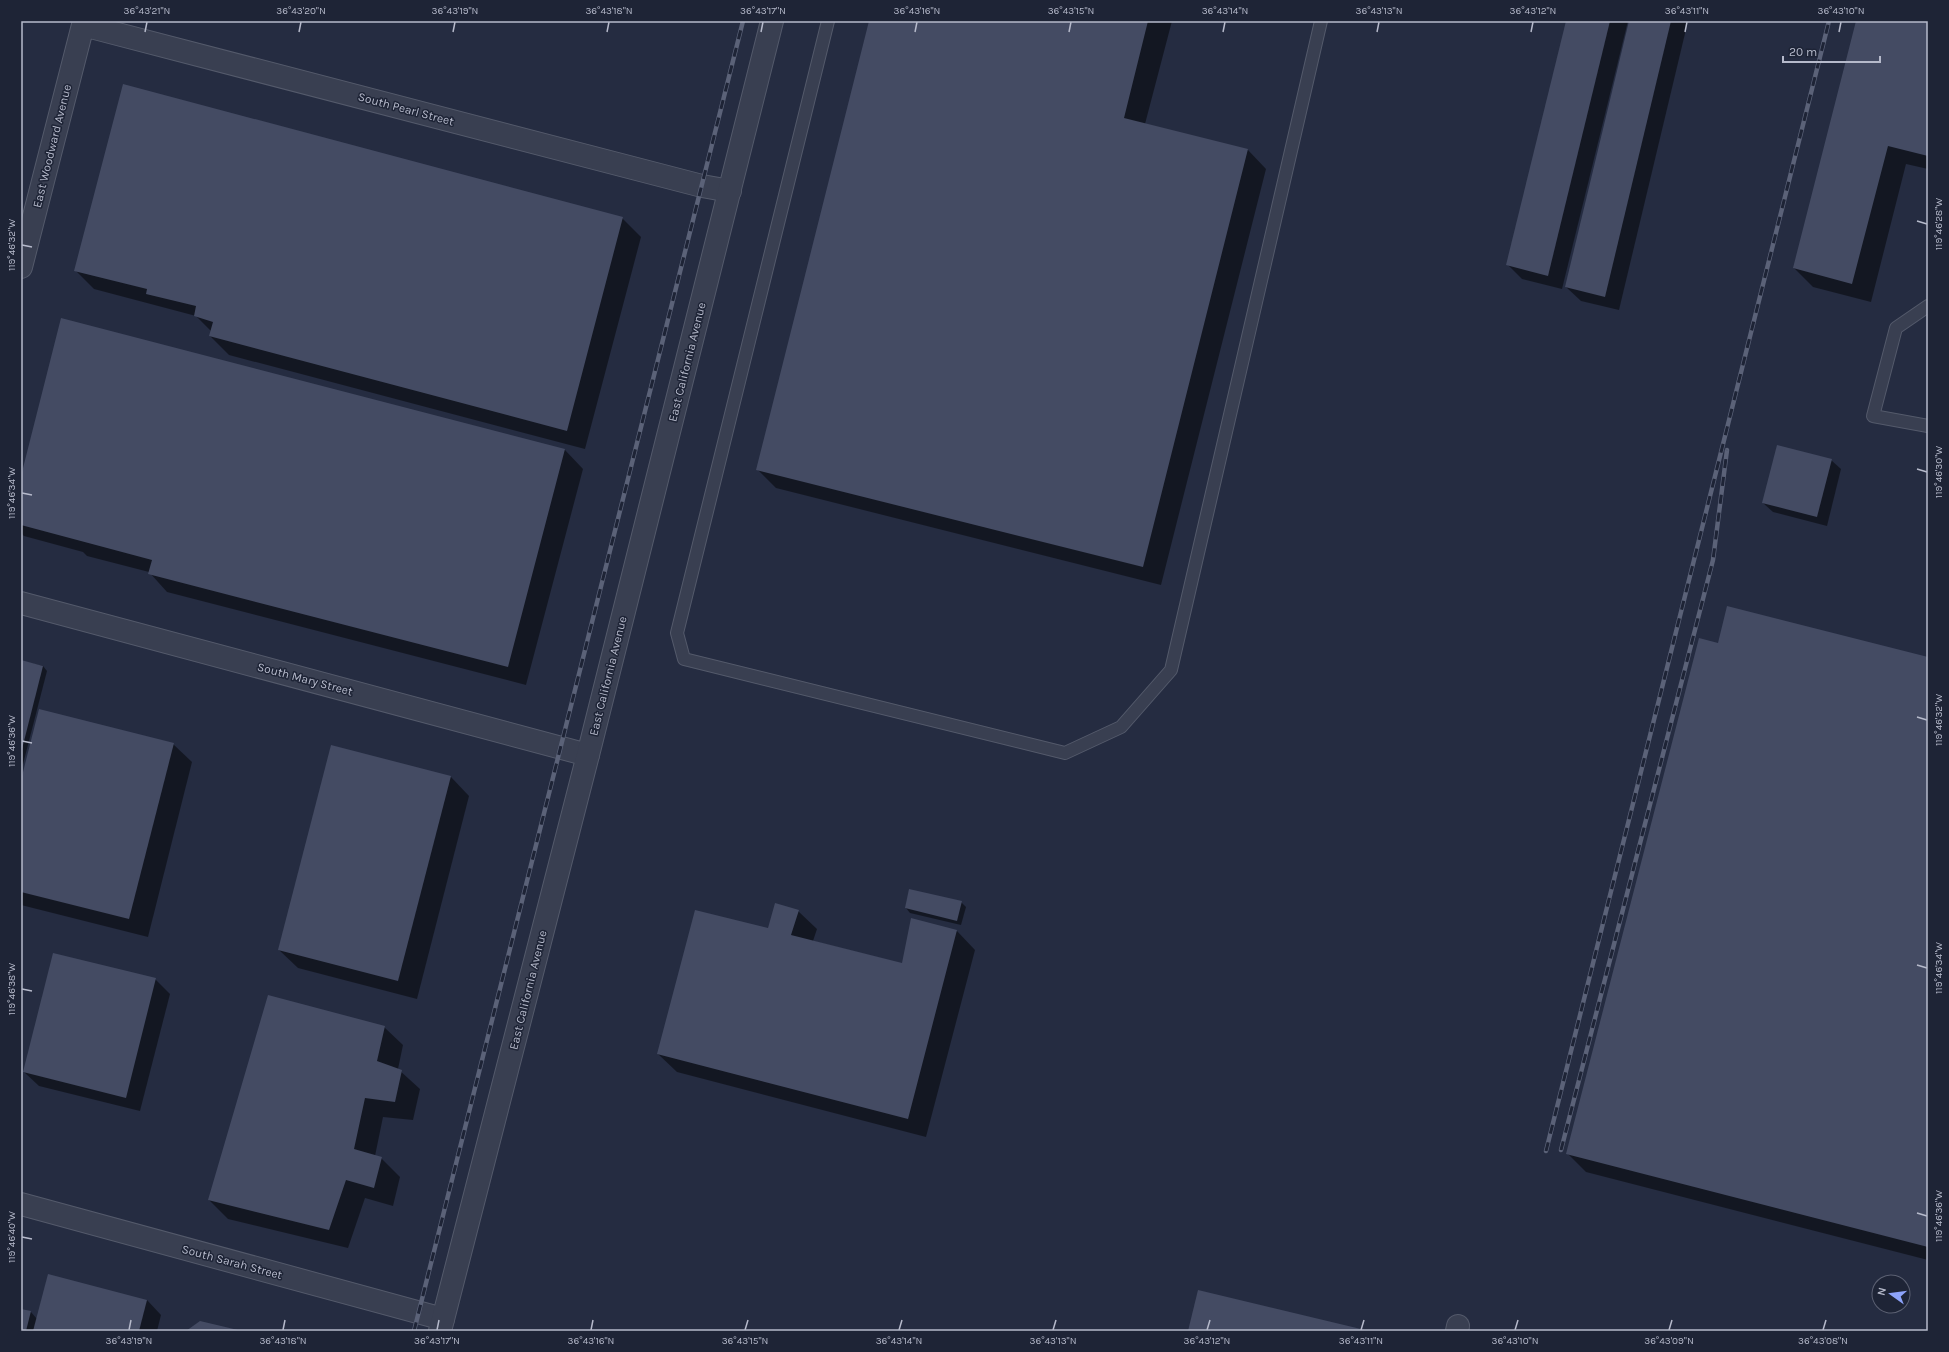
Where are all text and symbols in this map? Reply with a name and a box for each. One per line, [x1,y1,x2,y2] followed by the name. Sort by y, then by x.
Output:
[124,5,170,17] text: 36°43'21"N
[276,5,326,17] text: 36°43'20"N
[432,5,478,17] text: 36°43'19"N
[585,5,633,17] text: 36°43'18"N
[740,5,786,17] text: 36°43'17"N
[894,5,940,17] text: 36°43'16"N
[1048,5,1094,17] text: 36°43'15"N
[1202,5,1248,17] text: 36°43'14"N
[1356,5,1402,17] text: 36°43'13"N
[1510,5,1556,17] text: 36°43'12"N
[1665,5,1709,17] text: 36°43'11"N
[1817,5,1865,17] text: 36°43'10"N
[1783,38,1880,64] scale bar
[1789,45,1817,59] text: 20 m
[30,83,74,209] street label: East Woodward Avenue
[357,89,456,129] street label: South Pearl Street
[1933,198,1945,250] text: 119°46'28"W
[6,219,18,271] text: 119°46'32"W
[665,301,709,423] street label: East California Avenue
[1933,446,1945,498] text: 119°46'30"W
[6,467,18,519] text: 119°46'34"W
[586,615,630,737] street label: East California Avenue
[256,660,355,699] street label: South Mary Street
[1933,694,1945,746] text: 119°46'32"W
[6,715,18,767] text: 119°46'36"W
[506,929,550,1051] street label: East California Avenue
[1933,942,1945,994] text: 119°46'34"W
[6,963,18,1015] text: 119°46'38"W
[1933,1190,1945,1242] text: 119°46'36"W
[6,1211,18,1263] text: 119°46'40"W
[180,1242,284,1282] street label: South Sarah Street
[1871,1274,1911,1314] north arrow
[1875,1286,1889,1297] text: N
[106,1335,152,1347] text: 36°43'19"N
[259,1335,307,1347] text: 36°43'18"N
[414,1335,460,1347] text: 36°43'17"N
[568,1335,614,1347] text: 36°43'16"N
[722,1335,768,1347] text: 36°43'15"N
[876,1335,922,1347] text: 36°43'14"N
[1030,1335,1076,1347] text: 36°43'13"N
[1184,1335,1230,1347] text: 36°43'12"N
[1339,1335,1383,1347] text: 36°43'11"N
[1491,1335,1539,1347] text: 36°43'10"N
[1644,1335,1694,1347] text: 36°43'09"N
[1798,1335,1848,1347] text: 36°43'08"N

